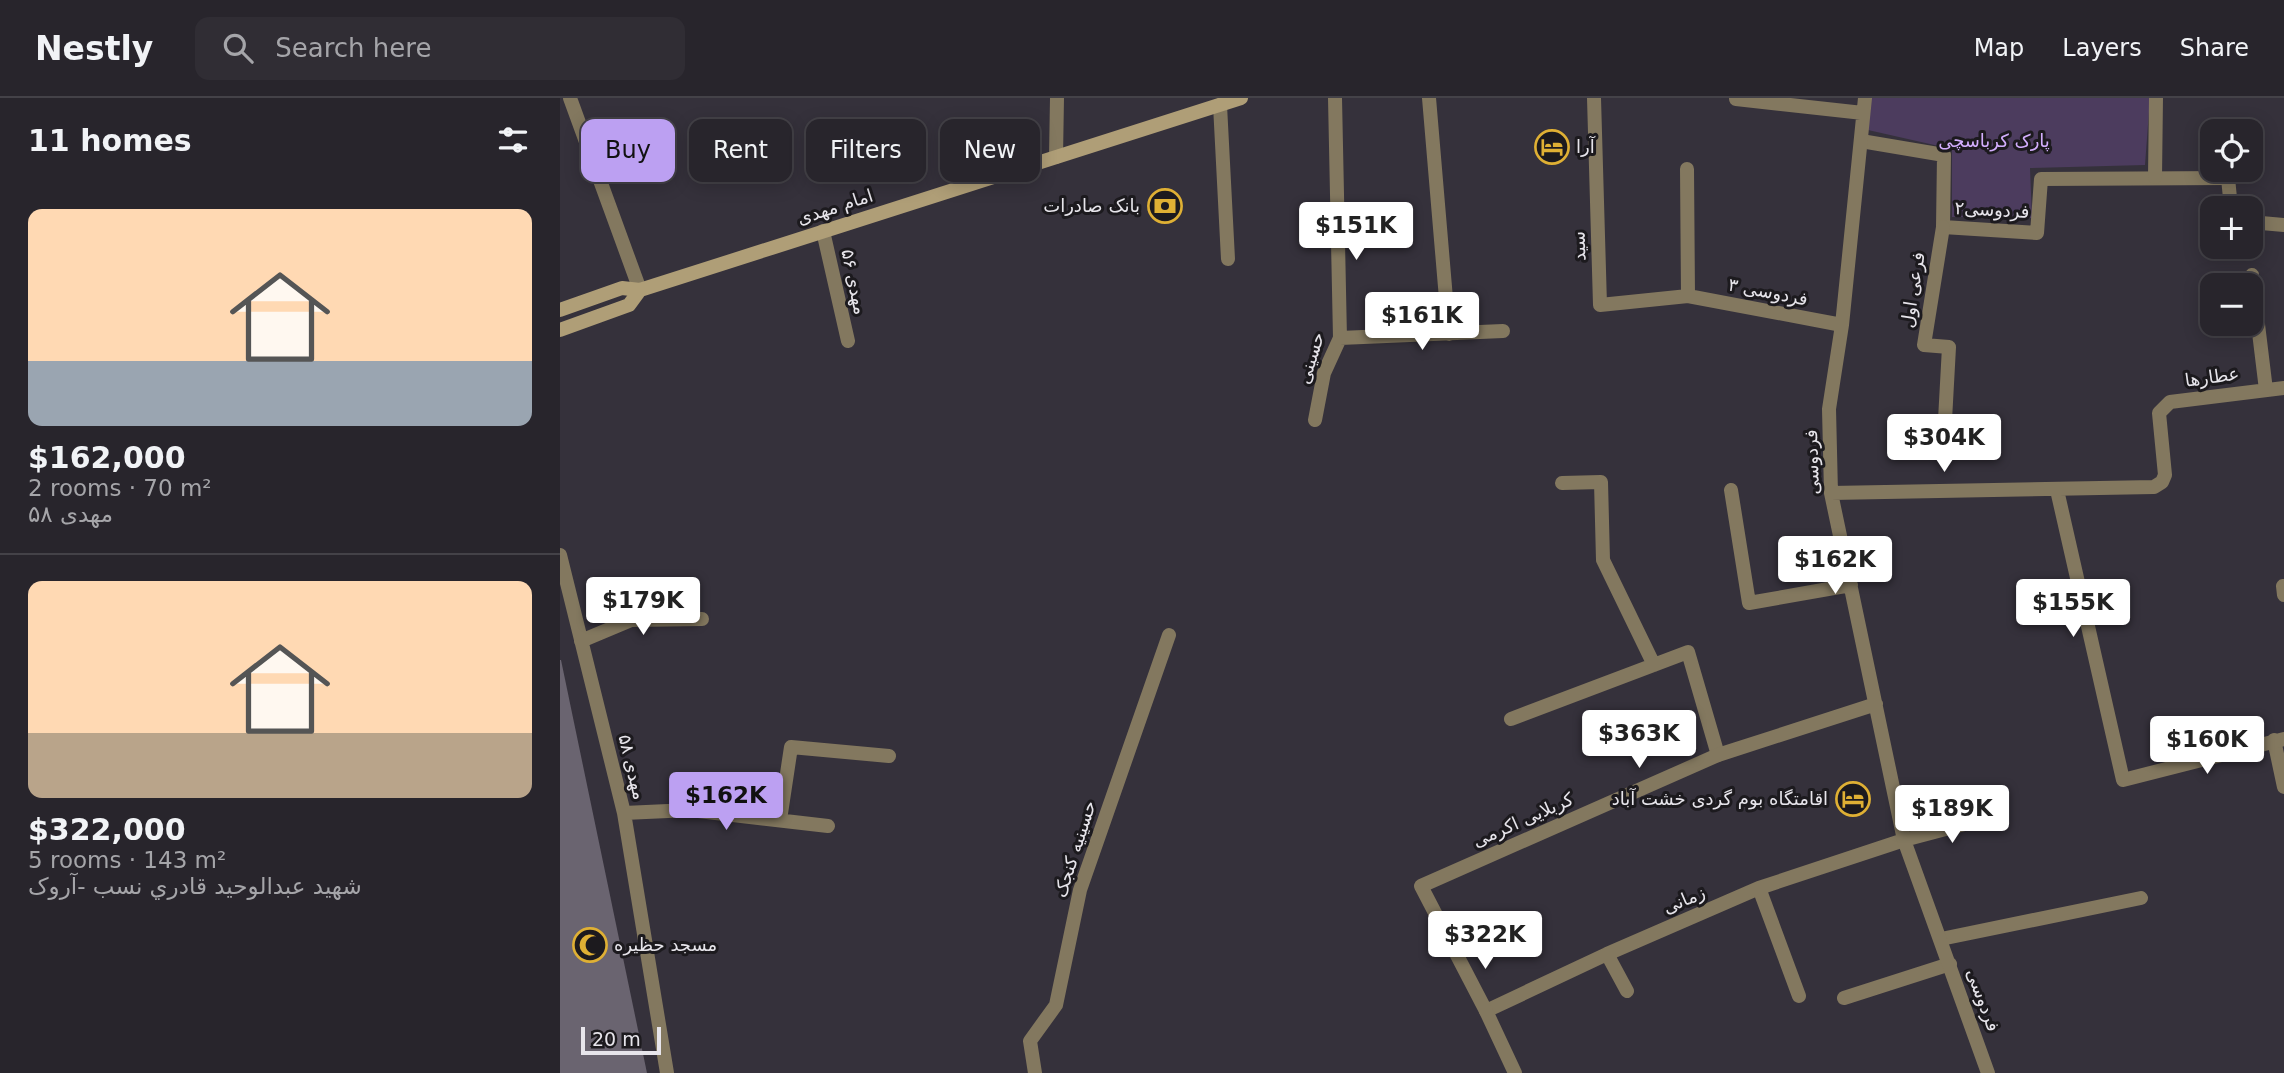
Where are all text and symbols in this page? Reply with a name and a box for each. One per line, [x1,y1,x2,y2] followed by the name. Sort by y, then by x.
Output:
[195,17,685,80] search box
[35,29,153,68] text: Nestly
[219,29,257,67] icon: search
[275,33,431,63] text: Search here
[1974,34,2024,62] text: Map
[2062,34,2142,62] text: Layers
[2180,34,2249,62] text: Share
[581,119,675,182] chip: Buy
[689,119,792,182] chip: Rent
[806,119,926,182] chip: Filters
[940,119,1040,182] chip: New
[2200,119,2263,336] map controls
[2200,119,2263,182] button: locate
[494,121,532,159] icon: filters
[28,123,192,158] text: 11 homes
[1533,128,1571,166] hotel icon: آرا
[1938,130,2050,152] park label: پارک کرباسچی
[1576,135,1596,157] place label: آرا
[794,184,876,230] street label: امام مهدی
[1146,187,1184,225] bank icon: بانک صادرات
[1043,195,1140,216] place label: بانک صادرات
[2200,196,2263,259] button: +
[1954,197,2030,223] street label: فردوسی۲
[1307,202,1405,262] pin: $151K
[1315,212,1397,238] text: $151K
[1567,231,1590,261] street label: سید
[836,247,872,317] street label: مهدی ۵۶
[1896,250,1930,330] street label: فرعی اول
[217,254,343,380] icon: home
[1726,273,1810,311] street label: فردوسی ۳
[2200,273,2263,336] button: −
[1373,292,1471,352] pin: $161K
[1381,302,1463,328] text: $161K
[1293,329,1328,386] street label: حسینی
[2183,362,2240,391] street label: عطارها
[1895,414,1993,474] pin: $304K
[1903,424,1985,450] text: $304K
[1800,429,1824,495] street label: فردوسی
[28,440,186,475] text: $162,000
[28,475,212,501] text: 2 rooms · 70 m²
[28,501,113,527] text: مهدی ۵۸
[1786,536,1884,596] pin: $162K
[1794,546,1876,572] text: $162K
[594,578,692,637] pin: $179K
[2024,580,2122,639] pin: $155K
[602,587,684,613] text: $179K
[2032,589,2114,615] text: $155K
[217,626,343,752] icon: home
[1590,710,1688,770] pin: $363K
[2158,716,2256,776] pin: $160K
[1598,720,1680,746] text: $363K
[2166,726,2248,752] text: $160K
[613,732,651,802] street label: مهدی ۵۸
[677,772,775,832] pin: $162K
[1834,780,1872,818] hotel icon: اقامتگاه بوم گردی خشت آباد
[685,782,767,808] text: $162K
[1903,786,2001,845] pin: $189K
[1612,787,1828,810] place label: اقامتگاه بوم گردی خشت آباد
[1469,788,1577,852] street label: کربلایی اکرمی
[1911,795,1993,821] text: $189K
[1049,798,1100,900] street label: حسینیه کنجک
[28,812,186,847] text: $322,000
[28,847,226,873] text: 5 rooms · 143 m²
[28,873,362,899] text: شهيد عبدالوحيد قادري نسب -آروک
[1660,881,1708,918] street label: زمانی
[1436,912,1534,971] pin: $322K
[1444,921,1526,947] text: $322K
[571,926,609,964] mosque icon: مسجد حظیره
[614,934,717,956] place label: مسجد حظیره
[1961,966,2005,1034] street label: فردوسی
[581,1024,662,1056] scale bar
[592,1028,641,1050] text: 20 m

